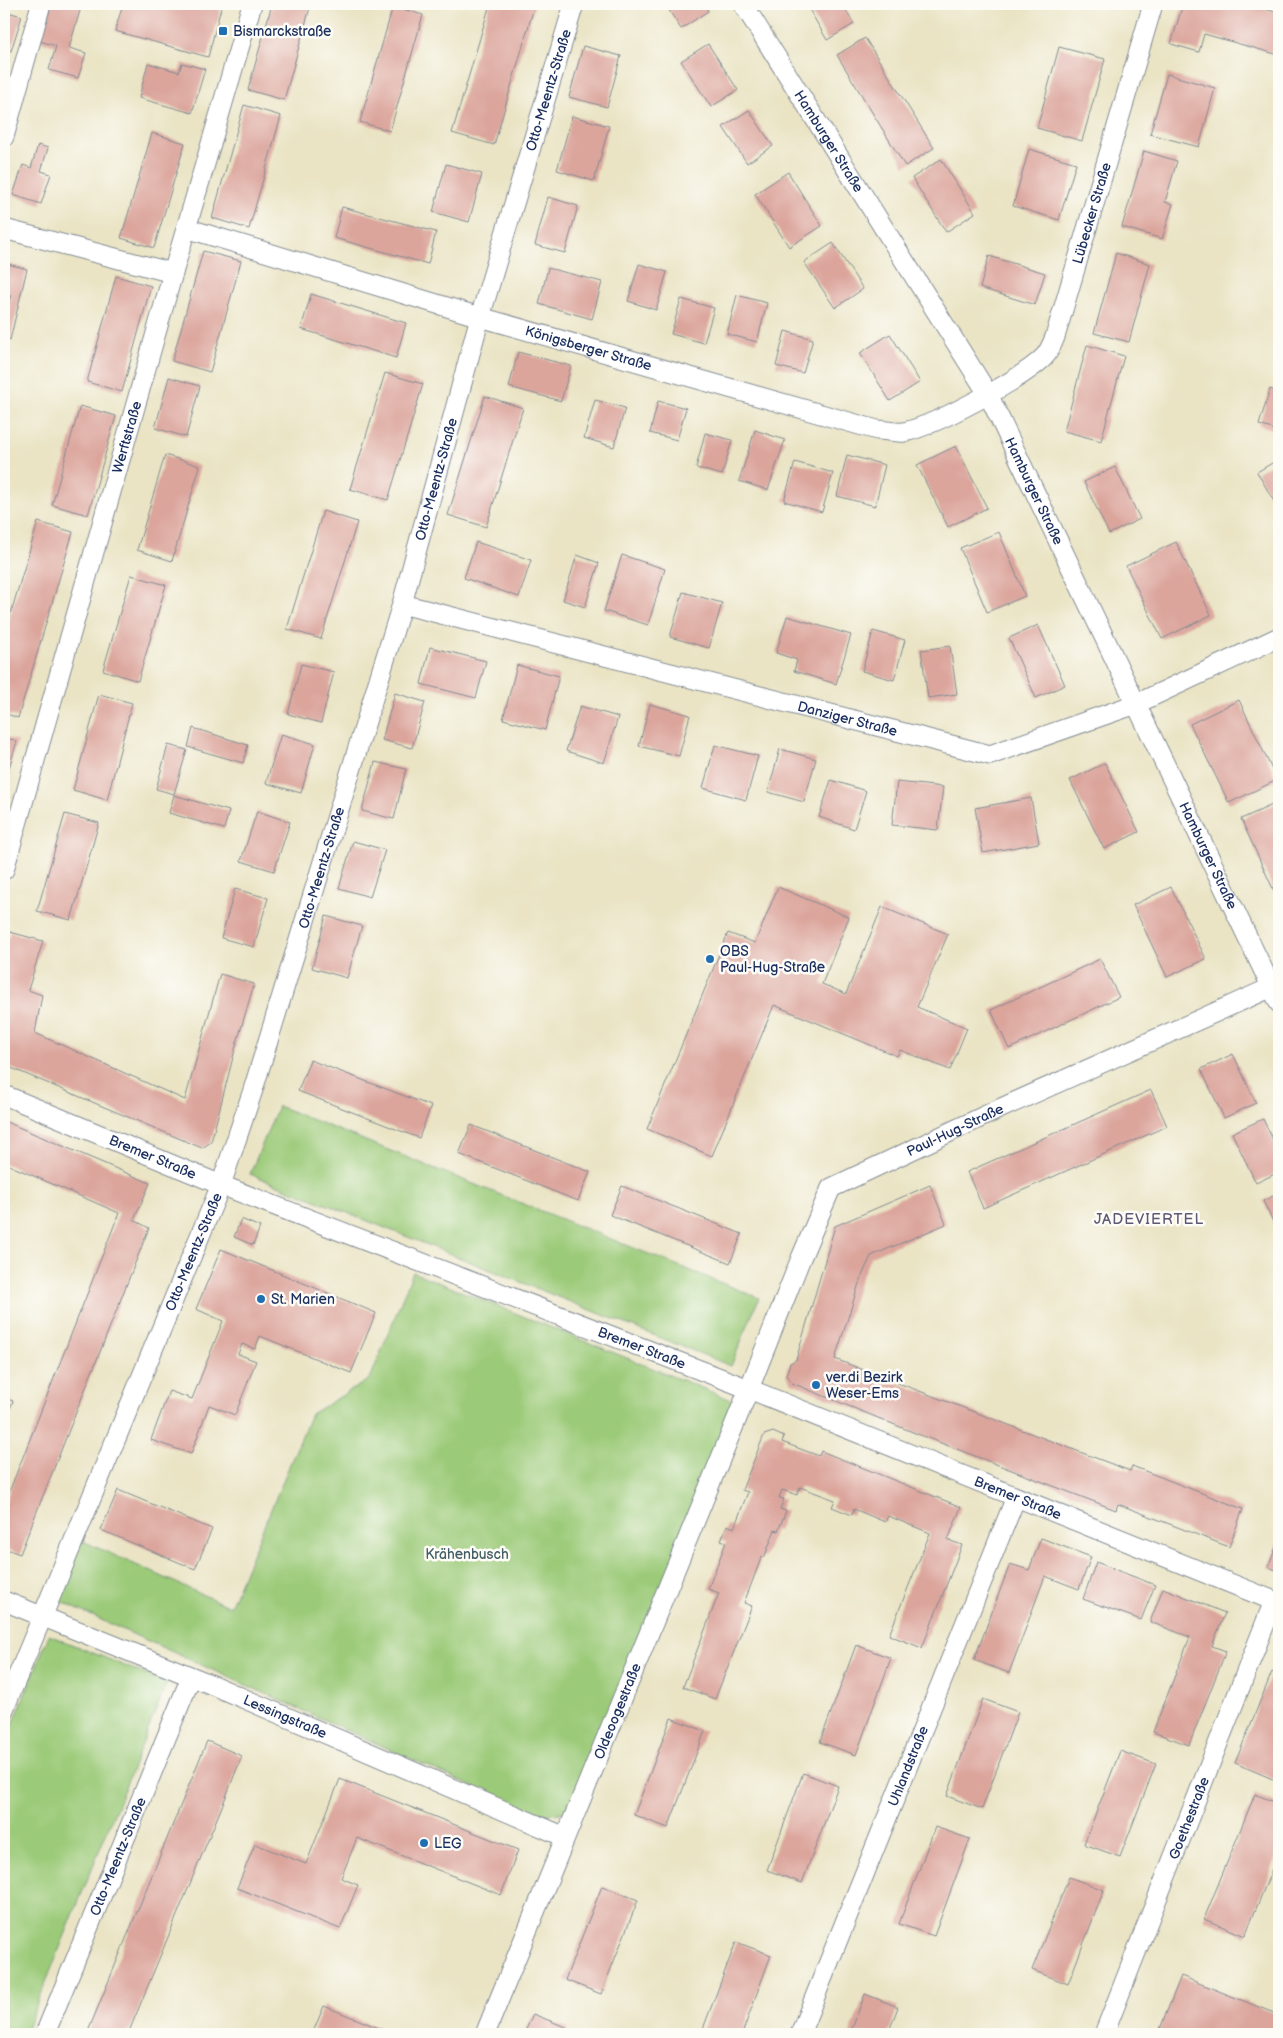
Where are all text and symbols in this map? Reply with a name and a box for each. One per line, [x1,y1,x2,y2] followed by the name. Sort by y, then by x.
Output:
[233,23,331,40] place label: Bismarckstraße
[217,25,229,37] marker: Bismarckstraße
[522,27,574,153] street label: Otto-Meentz-Straße
[791,87,867,195] street label: Hamburger Straße
[1069,160,1114,266] street label: Lübecker Straße
[523,322,654,374] street label: Königsberger Straße
[108,399,145,475] street label: Werftstraße
[411,416,461,542] street label: Otto-Meentz-Straße
[1001,435,1067,547] street label: Hamburger Straße
[796,697,899,739] street label: Danziger Straße
[1176,799,1241,912] street label: Hamburger Straße
[295,805,348,931] street label: Otto-Meentz-Straße
[720,943,825,976] place label: OBS Paul-Hug-Straße
[704,953,716,965] marker: OBS Paul-Hug-Straße
[904,1100,1006,1160] street label: Paul-Hug-Straße
[107,1131,199,1182] street label: Bremer Straße
[161,1190,225,1313] street label: Otto-Meentz-Straße
[1094,1210,1204,1229] district label: JADEVIERTEL
[271,1291,335,1308] place label: St. Marien
[255,1293,267,1305] marker: St. Marien
[595,1323,688,1372] street label: Bremer Straße
[825,1369,903,1402] place label: ver.di Bezirk Weser-Ems
[810,1379,822,1391] marker: ver.di Bezirk Weser-Ems
[972,1472,1064,1523] street label: Bremer Straße
[425,1546,509,1563] park label: Krähenbusch
[590,1660,644,1762] street label: Oldeoogestraße
[241,1691,330,1742] street label: Lessingstraße
[884,1723,932,1808] street label: Uhlandstraße
[1165,1774,1213,1862] street label: Goethestraße
[86,1795,149,1918] street label: Otto-Meentz-Straße
[434,1835,462,1852] place label: LEG
[418,1837,430,1849] marker: LEG

